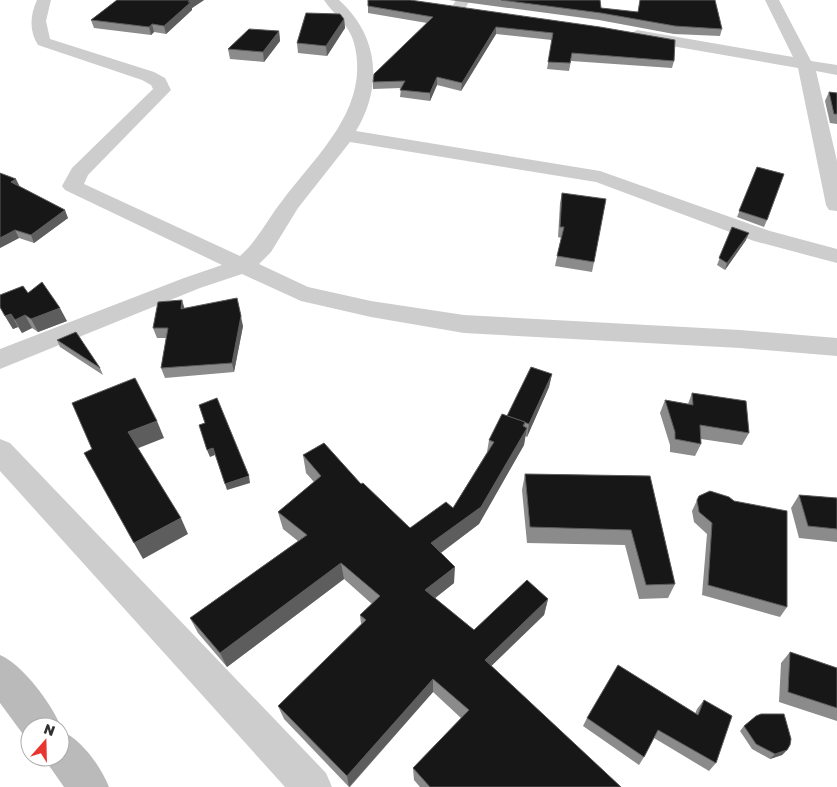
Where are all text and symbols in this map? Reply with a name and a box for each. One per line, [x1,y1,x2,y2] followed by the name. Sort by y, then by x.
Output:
[20,717,70,767] north arrow
[42,720,58,739] text: N

